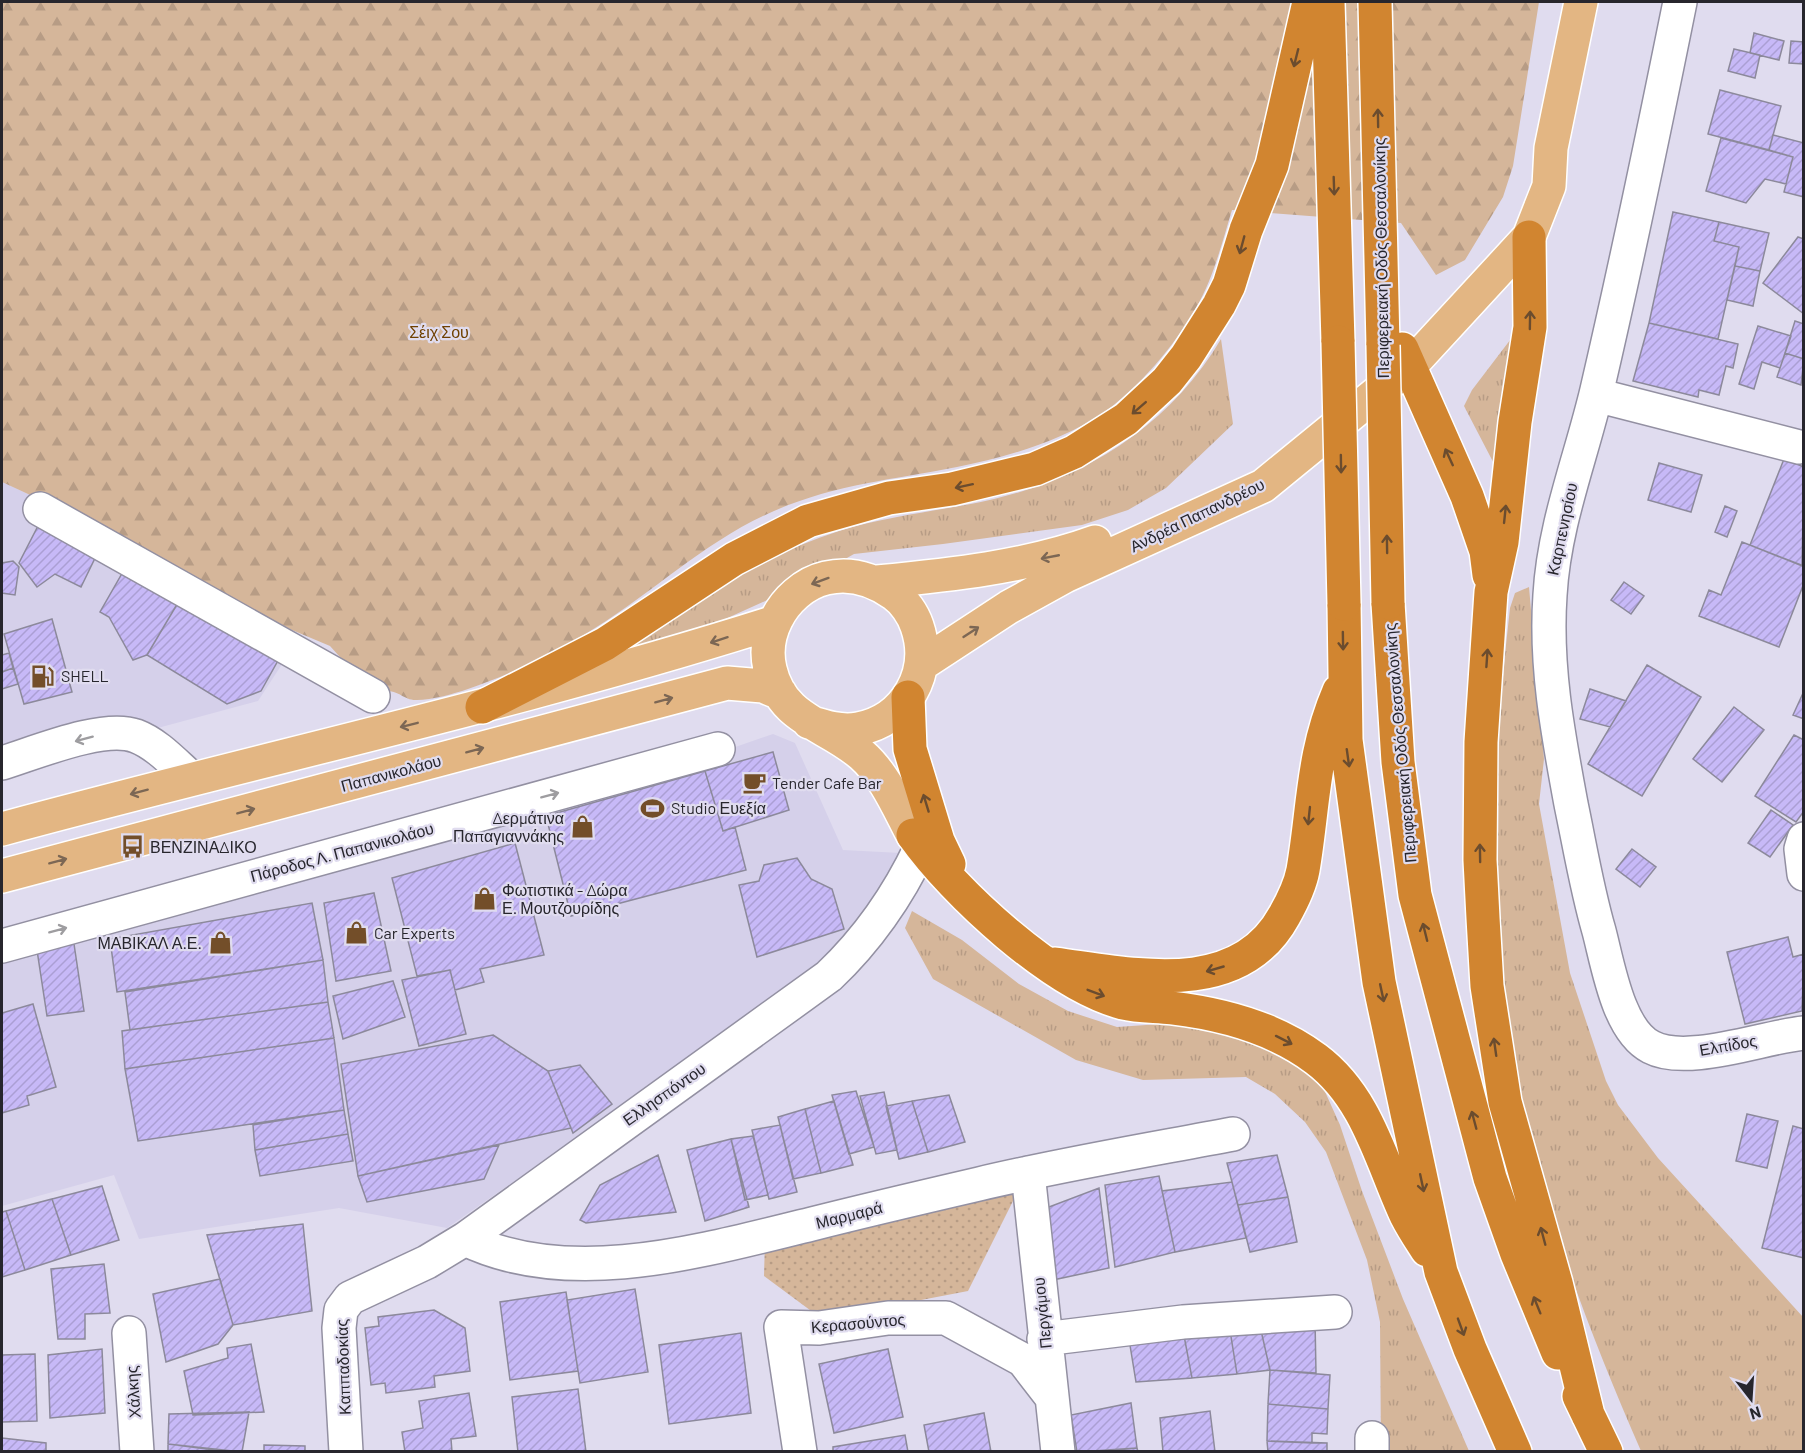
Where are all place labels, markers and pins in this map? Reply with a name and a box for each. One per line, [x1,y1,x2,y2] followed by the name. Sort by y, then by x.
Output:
[30,663,56,689] fuel station icon: SHELL
[61,666,109,685] place label: SHELL
[741,770,767,796] cafe icon: Tender Cafe Bar
[772,773,882,792] place label: Tender Cafe Bar
[640,795,666,821] sports icon: Studio Ευεξία
[671,798,766,818] place label: Studio Ευεξία
[453,808,564,845] place label: Δερμάτινα Παπαγιαννάκης
[569,814,595,840] shop icon: Δερμάτινα Παπαγιαννάκης
[119,834,145,860] bus stop icon: ΒΕΝΖΙΝΑΔΙΚΟ
[150,837,257,856] place label: ΒΕΝΖΙΝΑΔΙΚΟ
[502,880,627,918] place label: Φωτιστικά - Δώρα Ε. Μουτζουρίδης
[471,886,497,912] shop icon: Φωτιστικά - Δώρα Ε. Μουτζουρίδης
[343,920,369,946] shop icon: Car Experts
[374,923,455,942] place label: Car Experts
[207,930,233,956] shop icon: ΜΑΒΙΚΑΛ Α.Ε.
[97,933,202,952] place label: ΜΑΒΙΚΑΛ Α.Ε.

